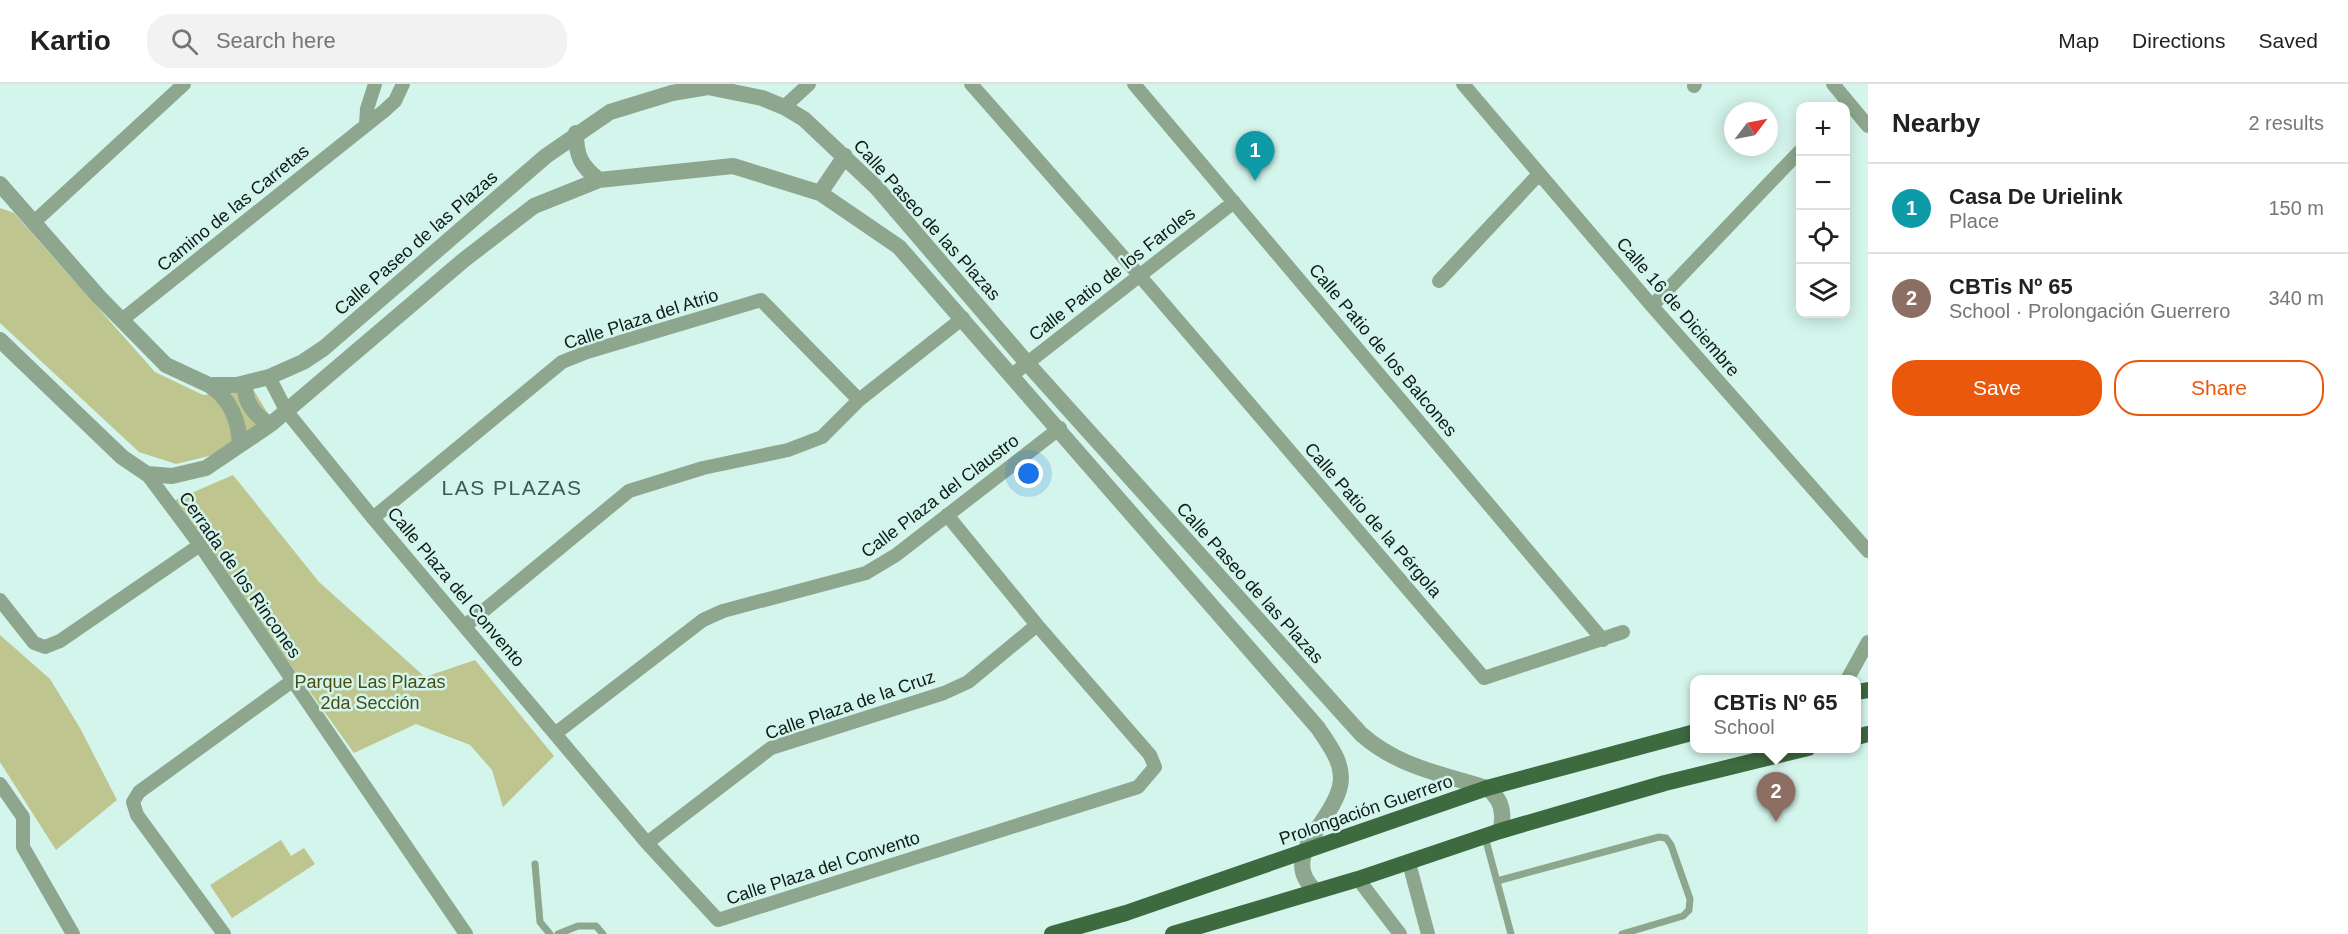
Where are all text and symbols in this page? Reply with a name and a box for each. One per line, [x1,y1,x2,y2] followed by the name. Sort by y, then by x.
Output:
[147,14,567,68] search box
[30,25,111,56] text: Kartio
[168,25,201,58] icon: search
[216,28,336,53] text: Search here
[2058,29,2099,52] text: Map
[2132,29,2225,52] text: Directions
[2258,29,2318,52] text: Saved
[1724,102,1778,156] north arrow
[1796,102,1850,318] map controls
[1796,102,1850,156] button: +
[1892,108,1980,138] text: Nearby
[2248,112,2324,134] text: 2 results
[1236,132,1274,181] pin: 1
[850,136,1004,304] street label: Calle Paseo de las Plazas
[153,141,313,275] street label: Camino de las Carretas
[1796,156,1850,210] button: −
[331,167,501,319] street label: Calle Paseo de las Plazas
[1949,184,2123,209] text: Casa De Urielink
[1906,197,1917,219] text: 1
[2268,197,2324,219] text: 150 m
[1025,203,1199,345] street label: Calle Patio de los Faroles
[1796,210,1850,264] button: locate
[1949,210,1999,232] text: Place
[1612,234,1744,380] street label: Calle 16 de Diciembre
[1305,260,1461,440] street label: Calle Patio de los Balcones
[1796,264,1850,318] button: layers
[1949,274,2073,299] text: CBTis Nº 65
[561,285,721,353] street label: Calle Plaza del Atrio
[1906,287,1917,309] text: 2
[2268,287,2324,309] text: 340 m
[1949,300,2230,322] text: School · Prolongación Guerrero
[1892,360,2102,416] button: Save
[2114,360,2324,416] button: Share
[857,430,1023,562] street label: Calle Plaza del Claustro
[1300,439,1446,602] street label: Calle Patio de la Pérgola
[1014,459,1043,488] your location
[441,476,583,499] district label: LAS PLAZAS
[175,488,305,662] street label: Cerrada de los Rincones
[1173,499,1327,667] street label: Calle Paseo de las Plazas
[383,503,529,671] street label: Calle Plaza del Convento
[763,667,937,743] street label: Calle Plaza de la Cruz
[294,672,446,713] park label: Parque Las Plazas 2da Sección
[1690,675,1861,753] popup
[1714,690,1837,715] text: CBTis Nº 65
[1714,716,1775,738] text: School
[1277,771,1455,849] street label: Prolongación Guerrero
[1756,772,1796,822] pin: 2
[724,827,922,909] street label: Calle Plaza del Convento

